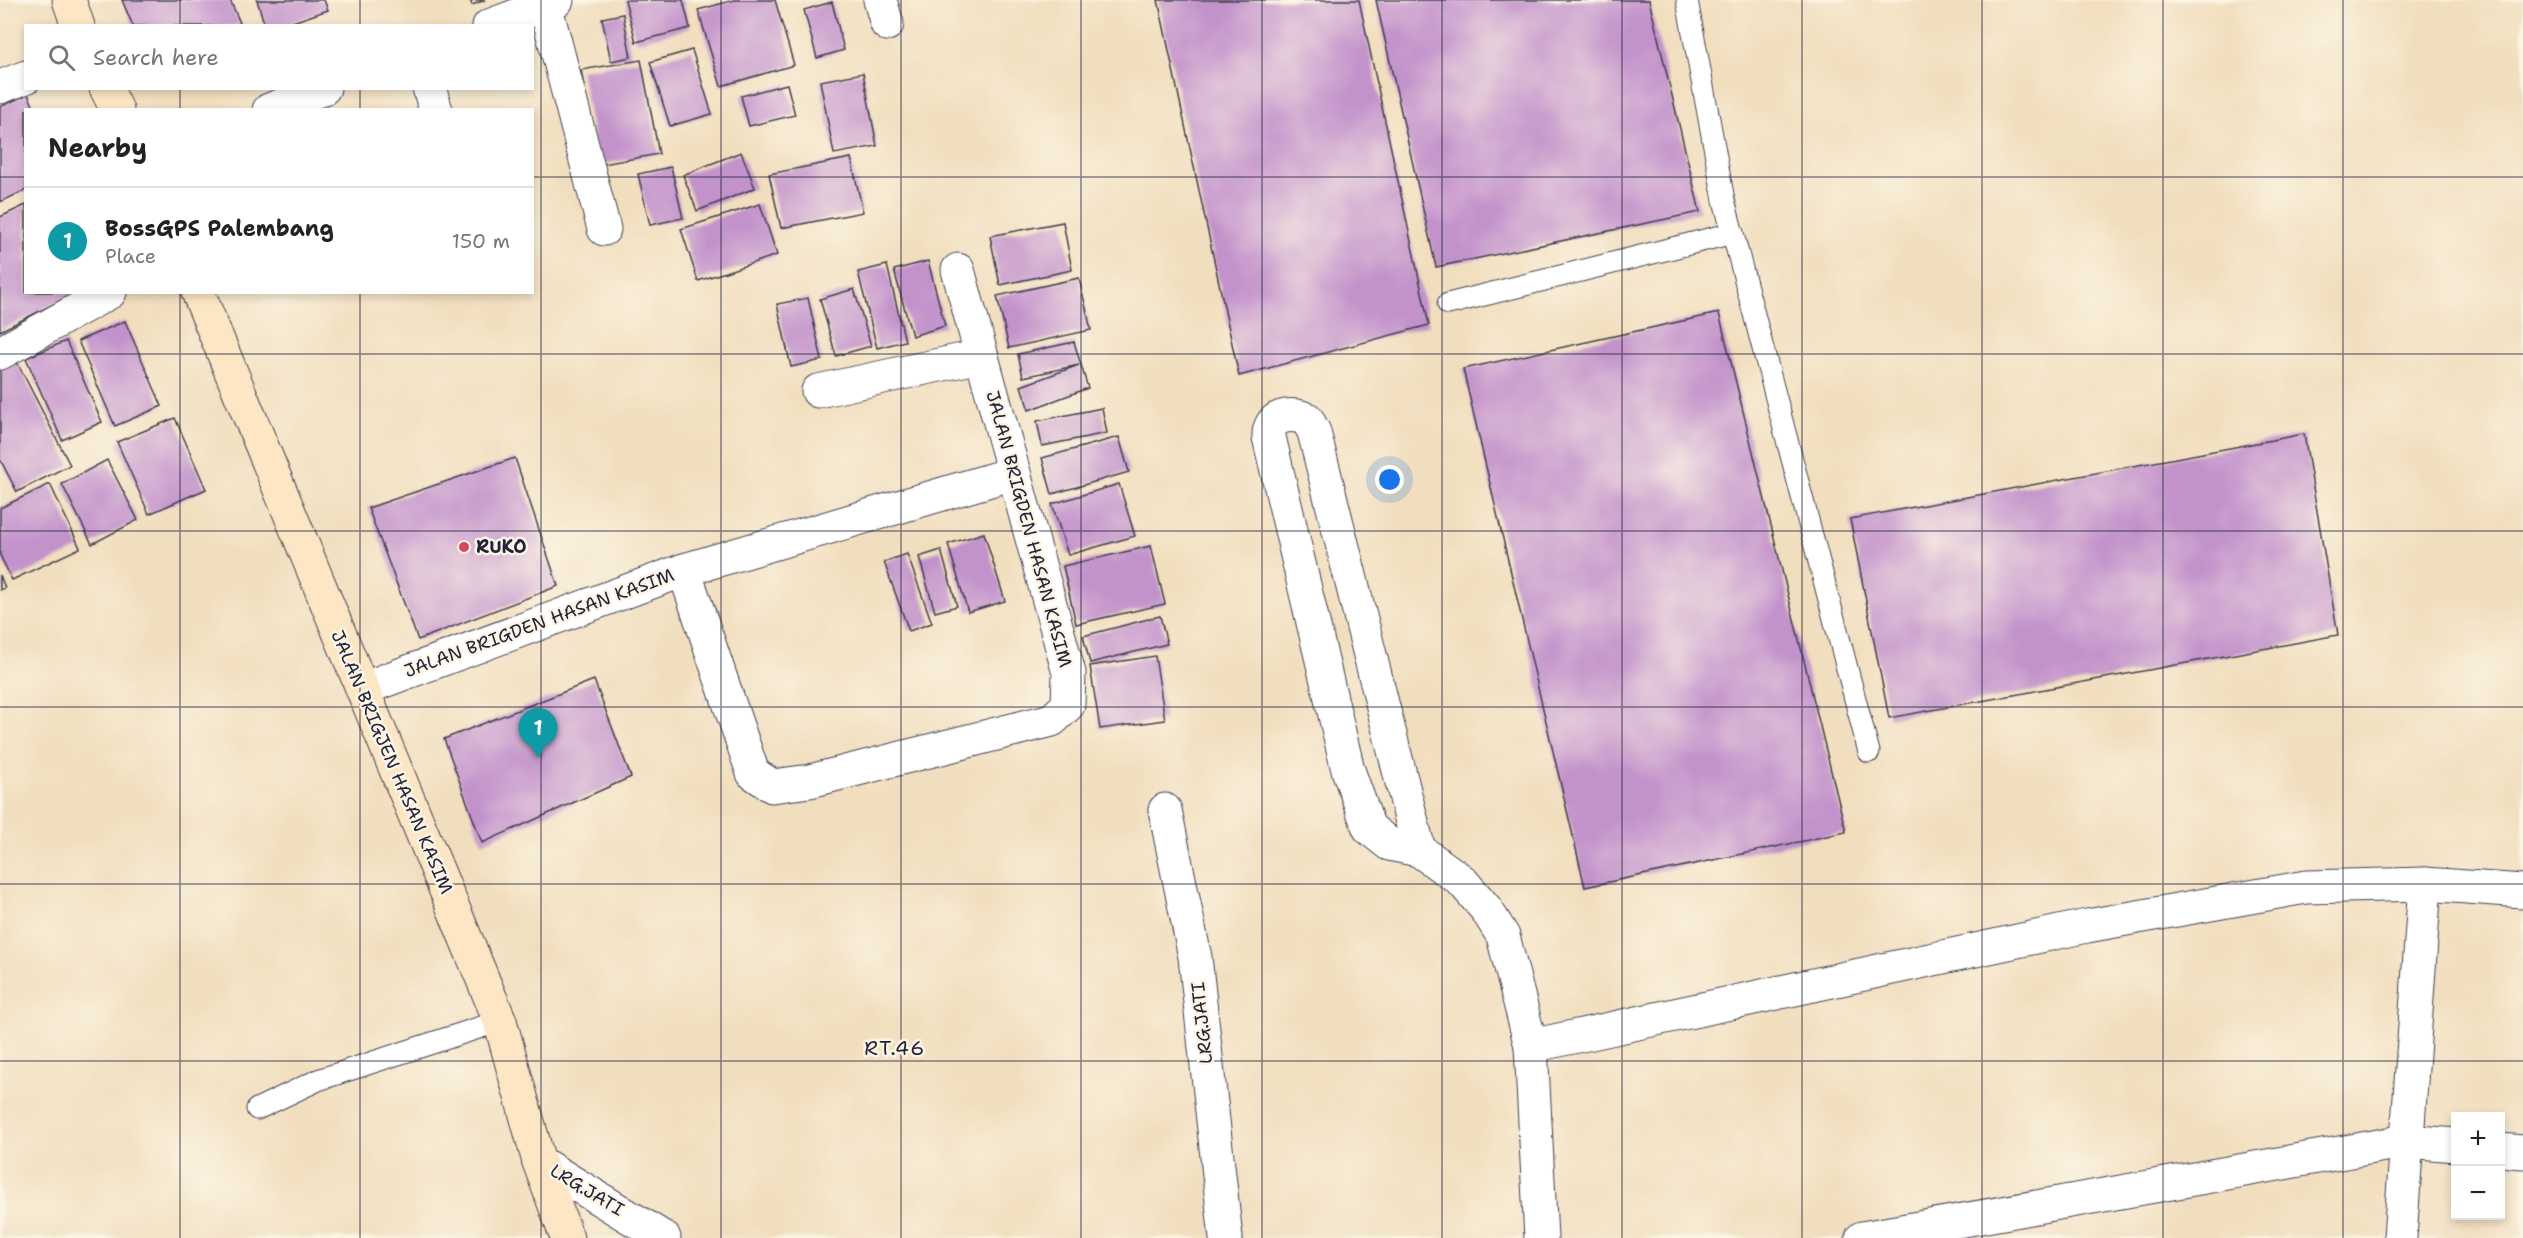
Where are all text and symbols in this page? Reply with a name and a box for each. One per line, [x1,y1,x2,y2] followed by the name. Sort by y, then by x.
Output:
[24,24,534,90] search box
[45,41,78,74] icon: search
[93,43,219,72] text: Search here
[48,130,147,165] text: Nearby
[105,214,334,243] text: BossGPS Palembang
[63,228,72,254] text: 1
[452,228,510,254] text: 150 m
[105,243,156,269] text: Place
[980,388,1078,670] street label: JALAN BRIGDEN HASAN KASIM
[1375,465,1404,494] your location
[476,535,527,559] place label: RUKO
[457,540,471,554] marker: RUKO
[401,563,677,683] street label: JALAN BRIGDEN HASAN KASIM
[325,627,459,897] street label: JALAN BRIGJEN HASAN KASIM
[518,708,558,758] pin: 1
[1186,981,1218,1065] street label: LRG.JATI
[864,1035,926,1061] district label: RT.46
[2451,1112,2505,1220] map controls
[2451,1112,2505,1166] button: +
[546,1159,628,1221] street label: LRG.JATI
[2451,1166,2505,1220] button: −

